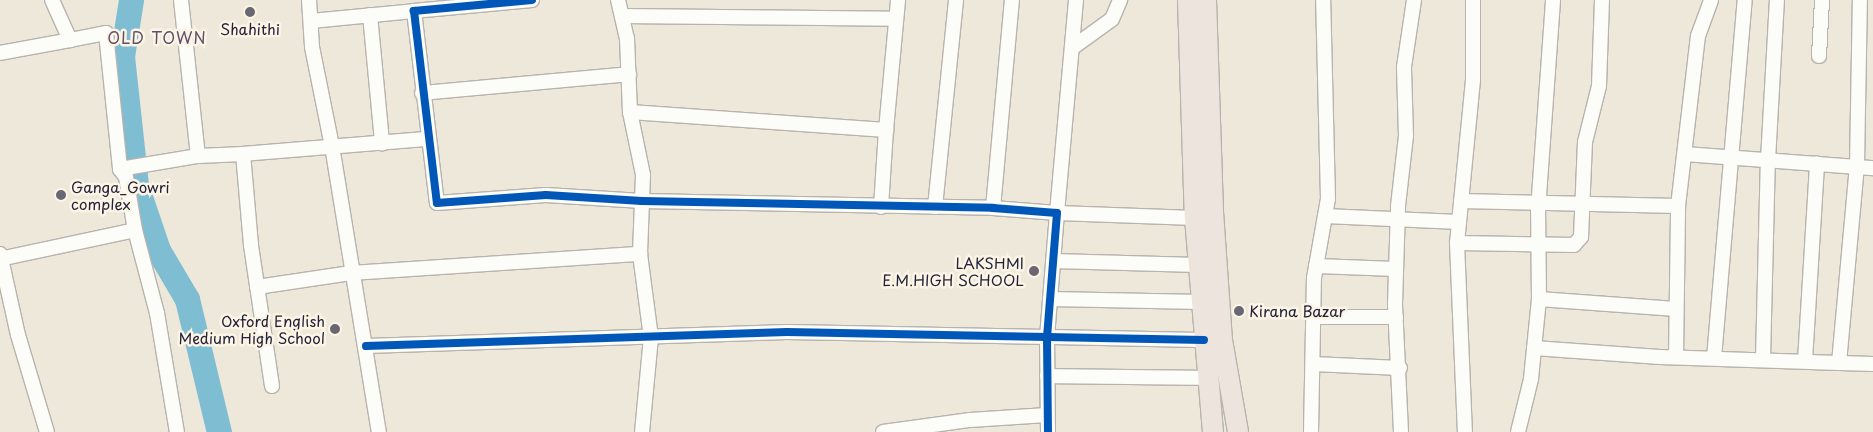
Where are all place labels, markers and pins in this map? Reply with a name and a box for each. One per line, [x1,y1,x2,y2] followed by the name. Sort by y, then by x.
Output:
[244,6,256,18] marker: Shahithi
[220,20,280,38] place label: Shahithi
[71,177,170,212] place label: Ganga_Gowri complex
[55,189,67,201] marker: Ganga_Gowri complex
[881,253,1024,288] place label: LAKSHMI E.M.HIGH SCHOOL
[1028,265,1040,277] marker: LAKSHMI E.M.HIGH SCHOOL
[1249,302,1345,320] place label: Kirana Bazar
[1233,305,1245,317] marker: Kirana Bazar
[178,311,325,346] place label: Oxford English Medium High School
[329,323,341,335] marker: Oxford English Medium High School

